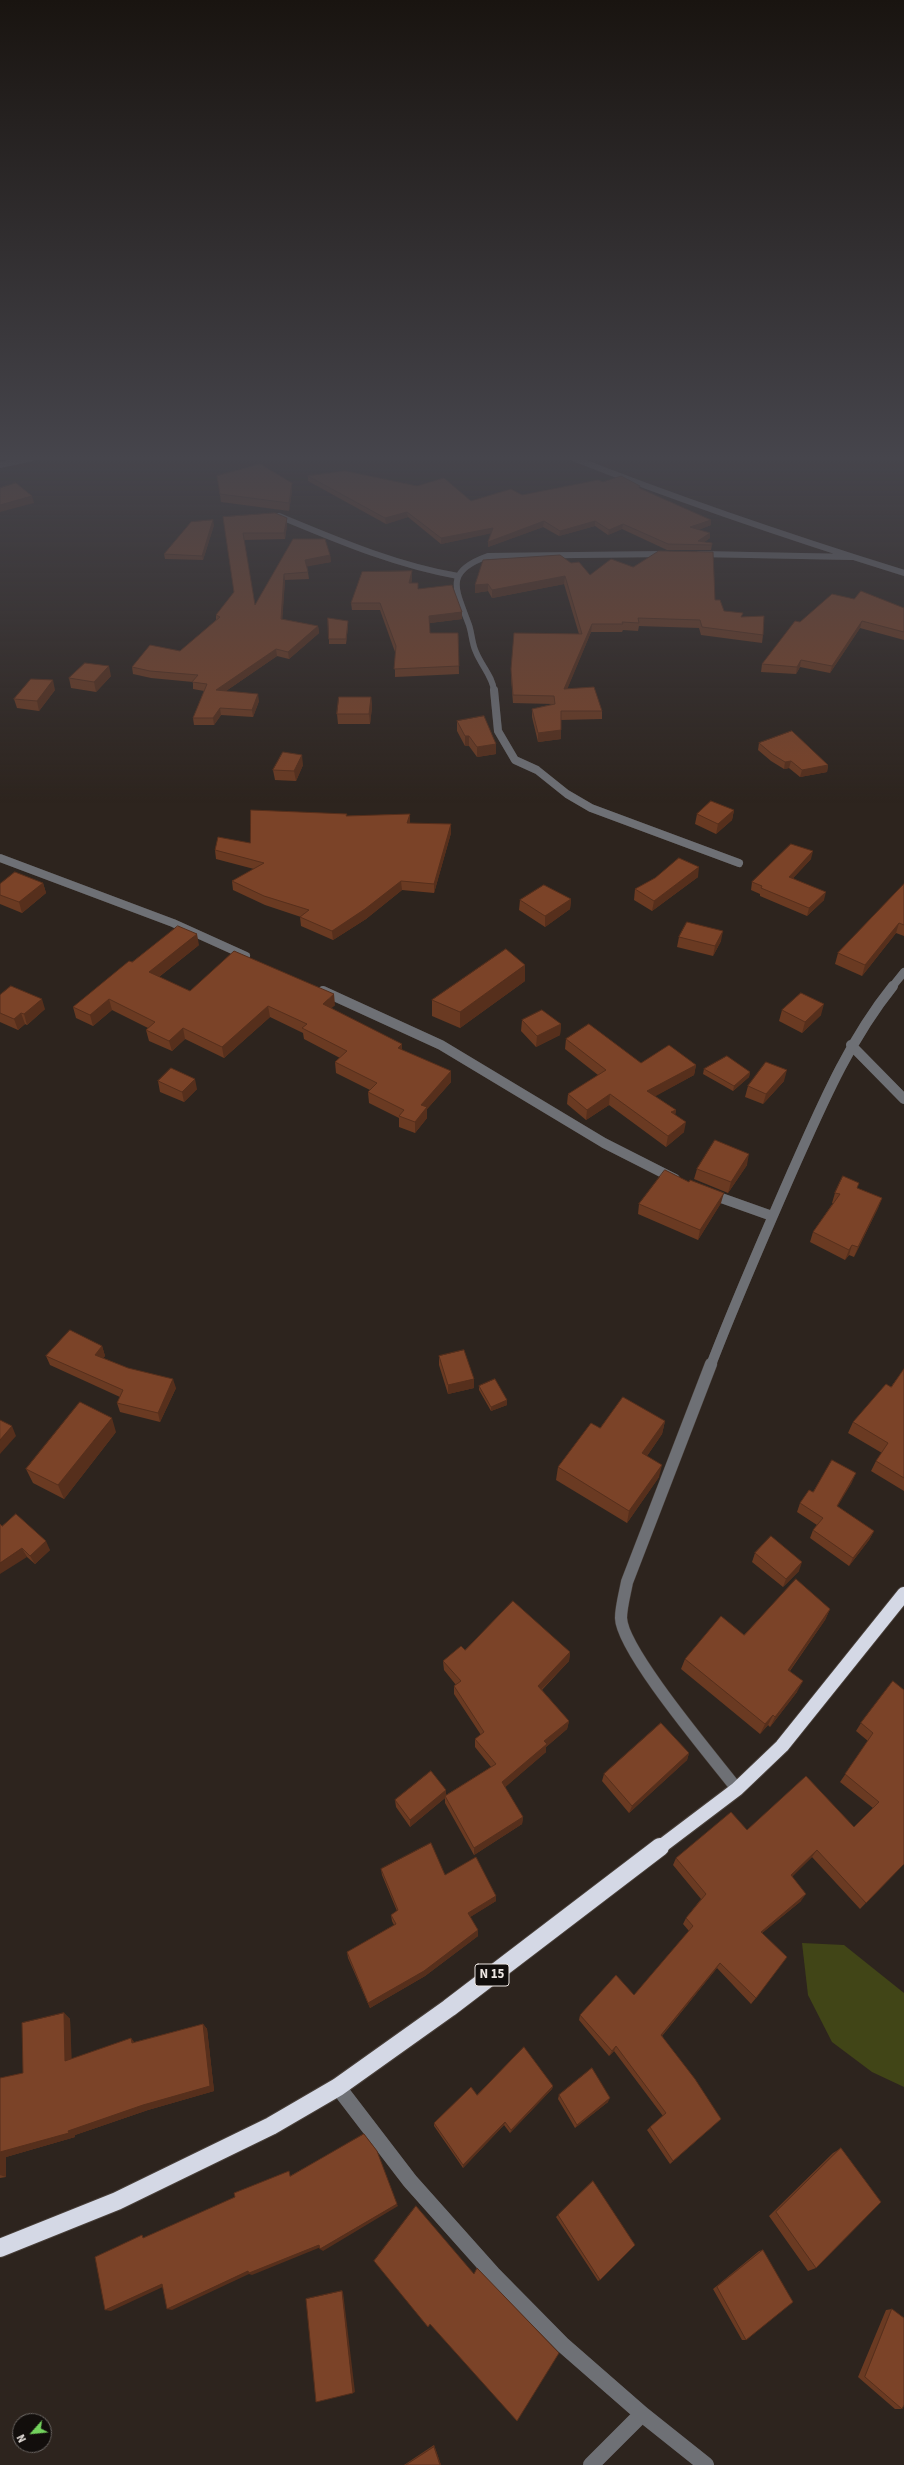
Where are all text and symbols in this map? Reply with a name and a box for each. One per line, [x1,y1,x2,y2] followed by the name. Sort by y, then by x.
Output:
[475,1964,509,1986] road number: N 15
[12,2413,52,2453] north arrow
[13,2432,30,2445] text: N

